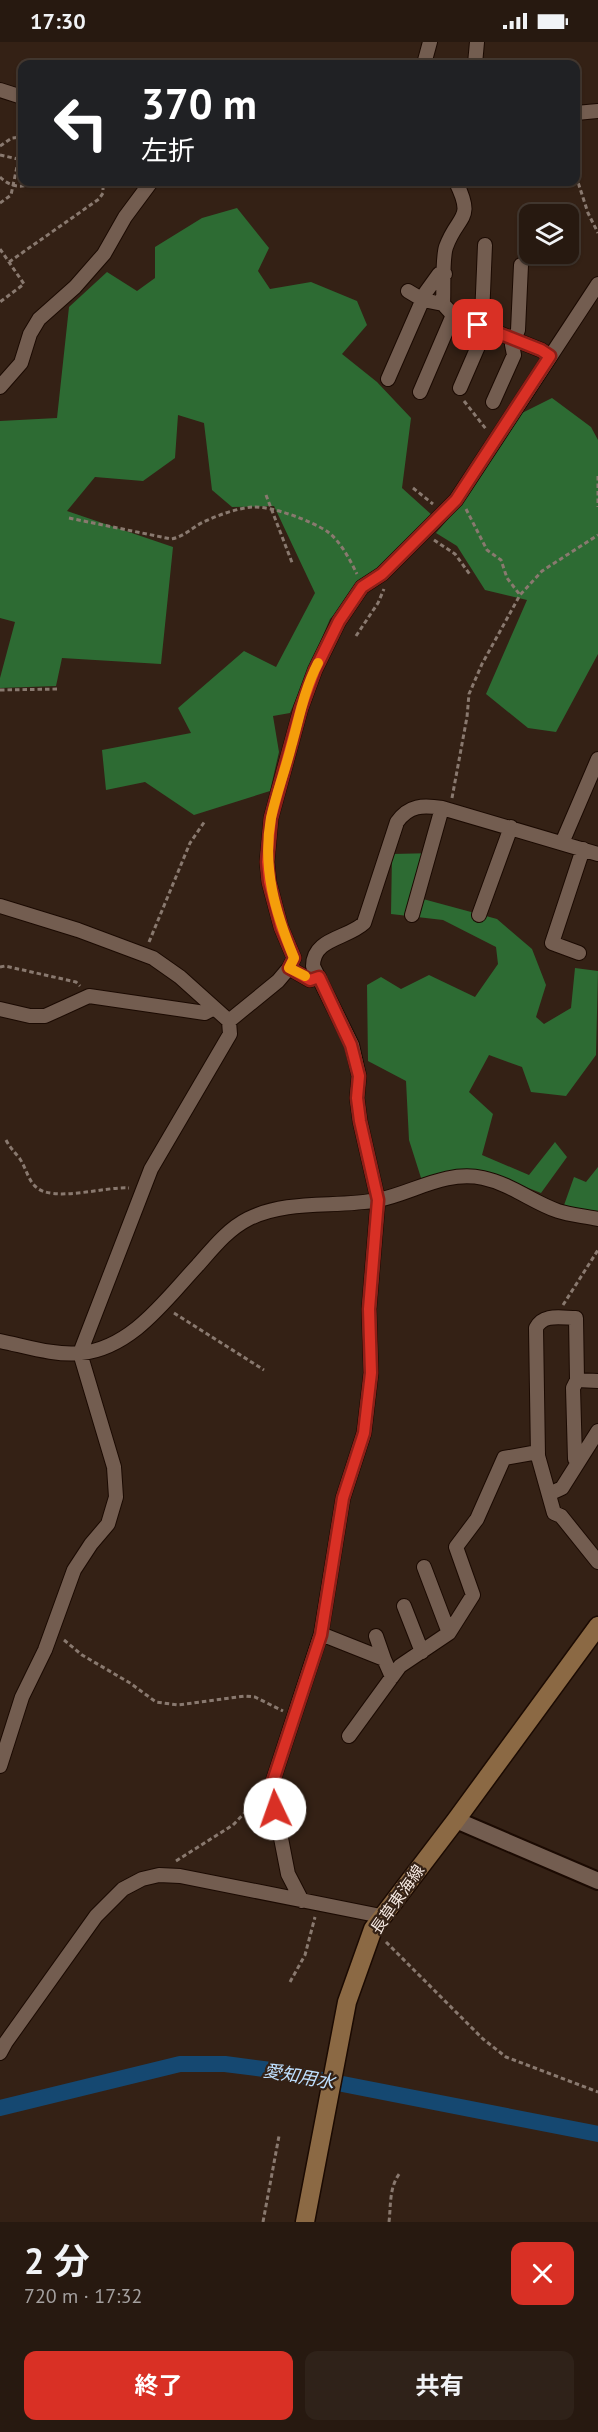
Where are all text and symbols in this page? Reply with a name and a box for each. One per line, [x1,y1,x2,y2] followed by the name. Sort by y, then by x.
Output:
[30,7,86,35] text: 17:30
[141,76,257,131] text: 370 m
[42,84,120,162] icon: left
[141,133,195,167] text: 左折
[519,204,579,264] map controls
[519,204,579,264] button: layers
[452,299,503,350] pin
[461,308,494,341] icon: arrive
[243,1777,307,1841] position arrow
[366,1860,428,1938] street label: 長草東海線
[262,2058,338,2094] water label: 愛知用水
[24,2237,90,2284] text: 2 分
[511,2242,574,2305] button: close
[24,2283,142,2309] text: 720 m · 17:32
[24,2351,293,2420] button: 終了
[305,2351,574,2420] button: 共有

